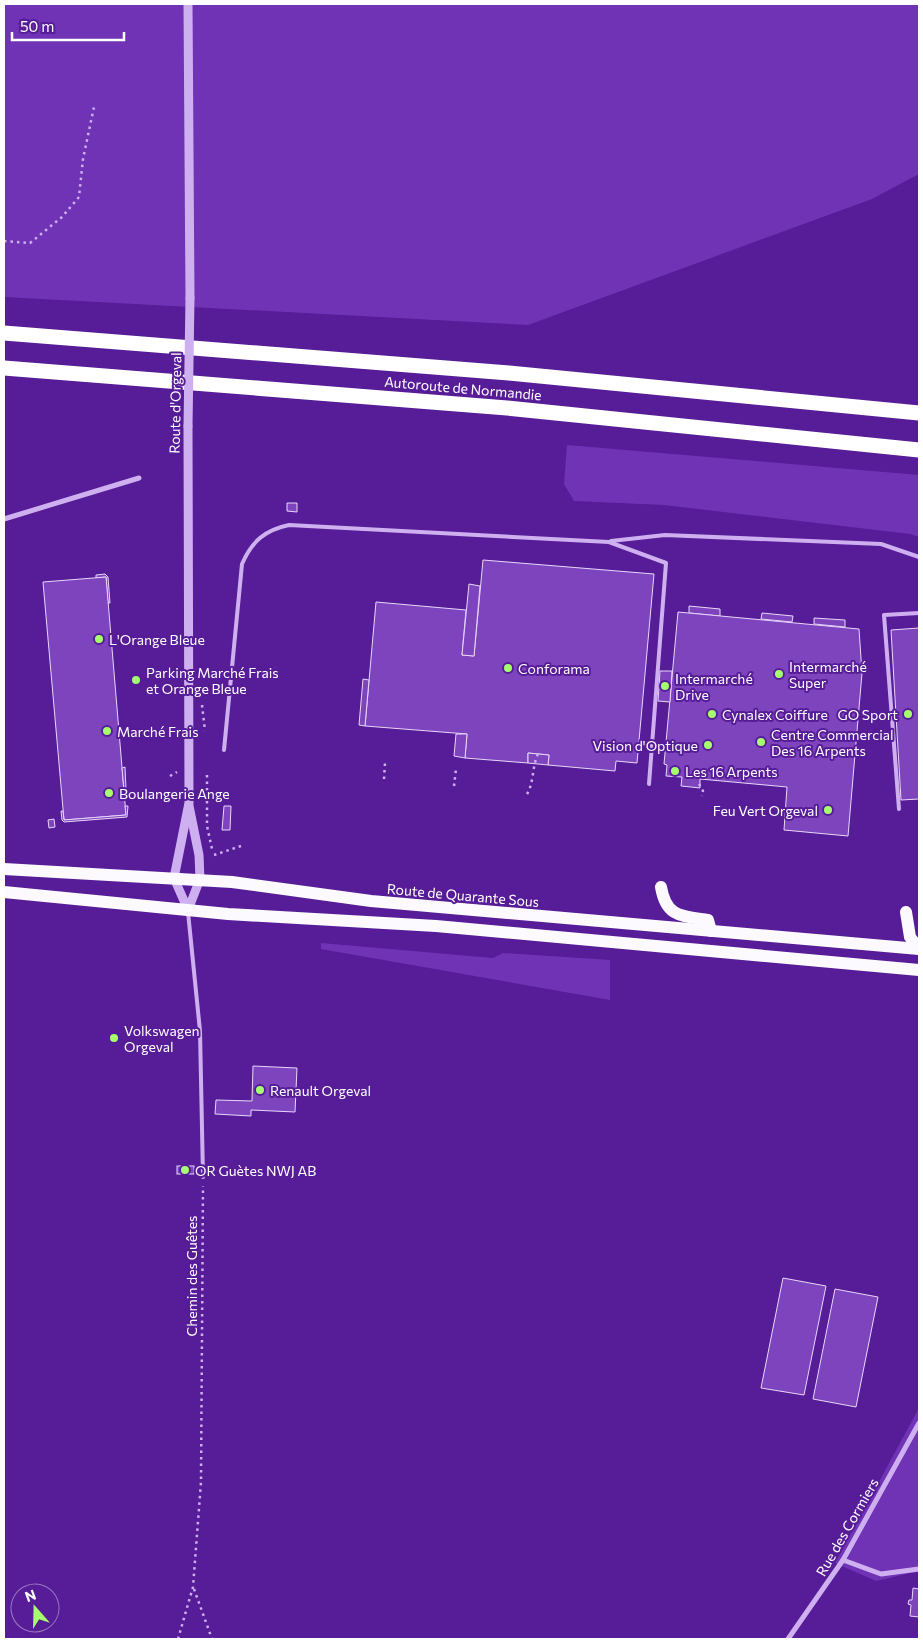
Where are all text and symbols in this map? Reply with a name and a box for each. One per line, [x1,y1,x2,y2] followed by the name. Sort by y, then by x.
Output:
[12,10,125,42] scale bar
[20,17,54,35] text: 50 m
[166,352,184,454] street label: Route d'Orgeval
[384,373,542,403] street label: Autoroute de Normandie
[109,631,205,648] place label: L'Orange Bleue
[93,633,105,645] marker: L'Orange Bleue
[789,658,867,691] place label: Intermarché Super
[518,660,590,677] place label: Conforama
[502,662,514,674] marker: Conforama
[146,664,279,697] place label: Parking Marché Frais et Orange Bleue
[773,668,785,680] marker: Intermarché Super
[675,670,753,703] place label: Intermarché Drive
[130,674,142,686] marker: Parking Marché Frais et Orange Bleue
[659,680,671,692] marker: Intermarché Drive
[722,706,828,723] place label: Cynalex Coiffure
[837,706,898,723] place label: GO Sport
[706,708,718,720] marker: Cynalex Coiffure
[902,708,914,720] marker: GO Sport
[117,723,199,740] place label: Marché Frais
[101,725,113,737] marker: Marché Frais
[771,726,894,759] place label: Centre Commercial Des 16 Arpents
[755,736,767,748] marker: Centre Commercial Des 16 Arpents
[593,737,698,754] place label: Vision d'Optique
[702,739,714,751] marker: Vision d'Optique
[685,763,778,780] place label: Les 16 Arpents
[669,765,681,777] marker: Les 16 Arpents
[119,785,230,802] place label: Boulangerie Ange
[103,787,115,799] marker: Boulangerie Ange
[713,802,818,819] place label: Feu Vert Orgeval
[822,804,834,816] marker: Feu Vert Orgeval
[386,880,540,910] street label: Route de Quarante Sous
[124,1022,200,1055] place label: Volkswagen Orgeval
[108,1032,120,1044] marker: Volkswagen Orgeval
[270,1082,371,1099] place label: Renault Orgeval
[254,1084,266,1096] marker: Renault Orgeval
[195,1162,316,1179] place label: OR Guètes NWJ AB
[179,1164,191,1176] marker: OR Guètes NWJ AB
[183,1216,200,1336] street label: Chemin des Guêtes
[812,1475,882,1579] street label: Rue des Cormiers
[10,1583,60,1633] north arrow
[23,1586,38,1605] text: N

